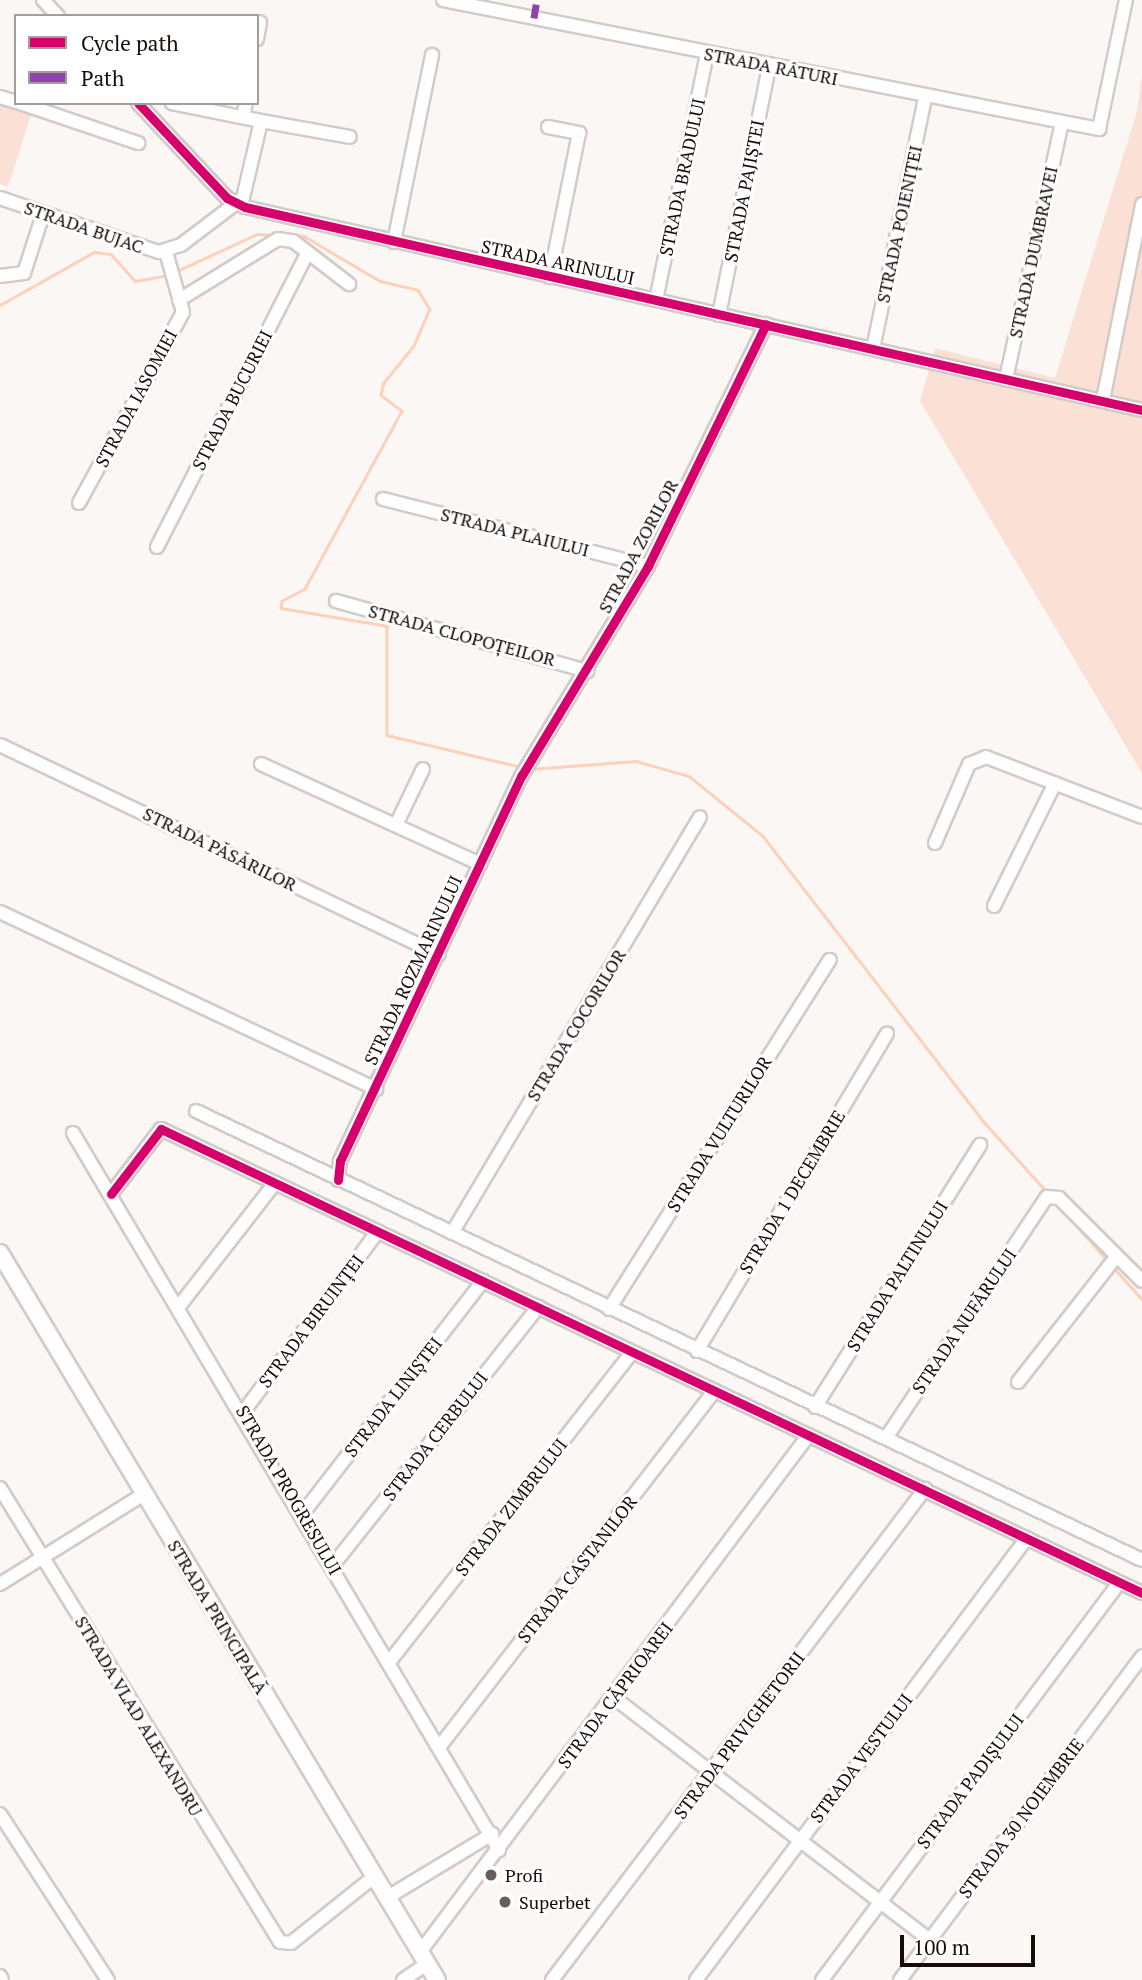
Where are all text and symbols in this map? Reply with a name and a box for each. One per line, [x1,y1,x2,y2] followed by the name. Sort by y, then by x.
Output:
[14,14,259,105] legend
[81,29,179,57] text: Cycle path
[702,42,840,90] street label: STRADA RÂTURI
[81,64,124,92] text: Path
[655,96,709,258] street label: STRADA BRADULUI
[720,118,768,264] street label: STRADA PAJIȘTEI
[872,143,926,305] street label: STRADA POIENIȚEI
[1004,164,1062,340] street label: STRADA DUMBRAVEI
[21,196,147,258] street label: STRADA BUJAC
[479,235,637,289] street label: STRADA ARINULUI
[90,325,182,471] street label: STRADA IASOMIEI
[187,326,277,474] street label: STRADA BUCURIEI
[594,475,682,617] street label: STRADA ZORILOR
[438,503,592,561] street label: STRADA PLAIULUI
[366,600,558,670] street label: STRADA CLOPOȚEILOR
[139,802,301,896] street label: STRADA PĂSĂRILOR
[359,872,467,1068] street label: STRADA ROZMARINULUI
[522,945,630,1105] street label: STRADA COCORILOR
[662,1052,776,1216] street label: STRADA VULTURILOR
[735,1106,849,1278] street label: STRADA 1 DECEMBRIE
[842,1197,952,1355] street label: STRADA PALTINULUI
[907,1244,1021,1398] street label: STRADA NUFĂRULUI
[254,1250,368,1392] street label: STRADA BIRUINȚEI
[339,1333,447,1461] street label: STRADA LINIȘTEI
[378,1367,492,1505] street label: STRADA CERBULUI
[232,1401,346,1579] street label: STRADA PROGRESULUI
[451,1434,571,1580] street label: STRADA ZIMBRULUI
[513,1491,641,1647] street label: STRADA CASTANILOR
[163,1536,273,1698] street label: STRADA PRINCIPALĂ
[70,1612,208,1820] street label: STRADA VLAD ALEXANDRU
[553,1617,677,1773] street label: STRADA CĂPRIOAREI
[669,1647,809,1823] street label: STRADA PRIVIGHETORII
[805,1689,917,1827] street label: STRADA VESTULUI
[912,1709,1028,1853] street label: STRADA PADIȘULUI
[954,1734,1088,1902] street label: STRADA 30 NOIEMBRIE
[505,1864,543,1886] place label: Profi
[483,1867,499,1883] marker: Profi
[519,1891,591,1913] place label: Superbet
[497,1894,513,1910] marker: Superbet
[904,1920,1039,1964] scale bar
[913,1933,970,1961] text: 100 m

